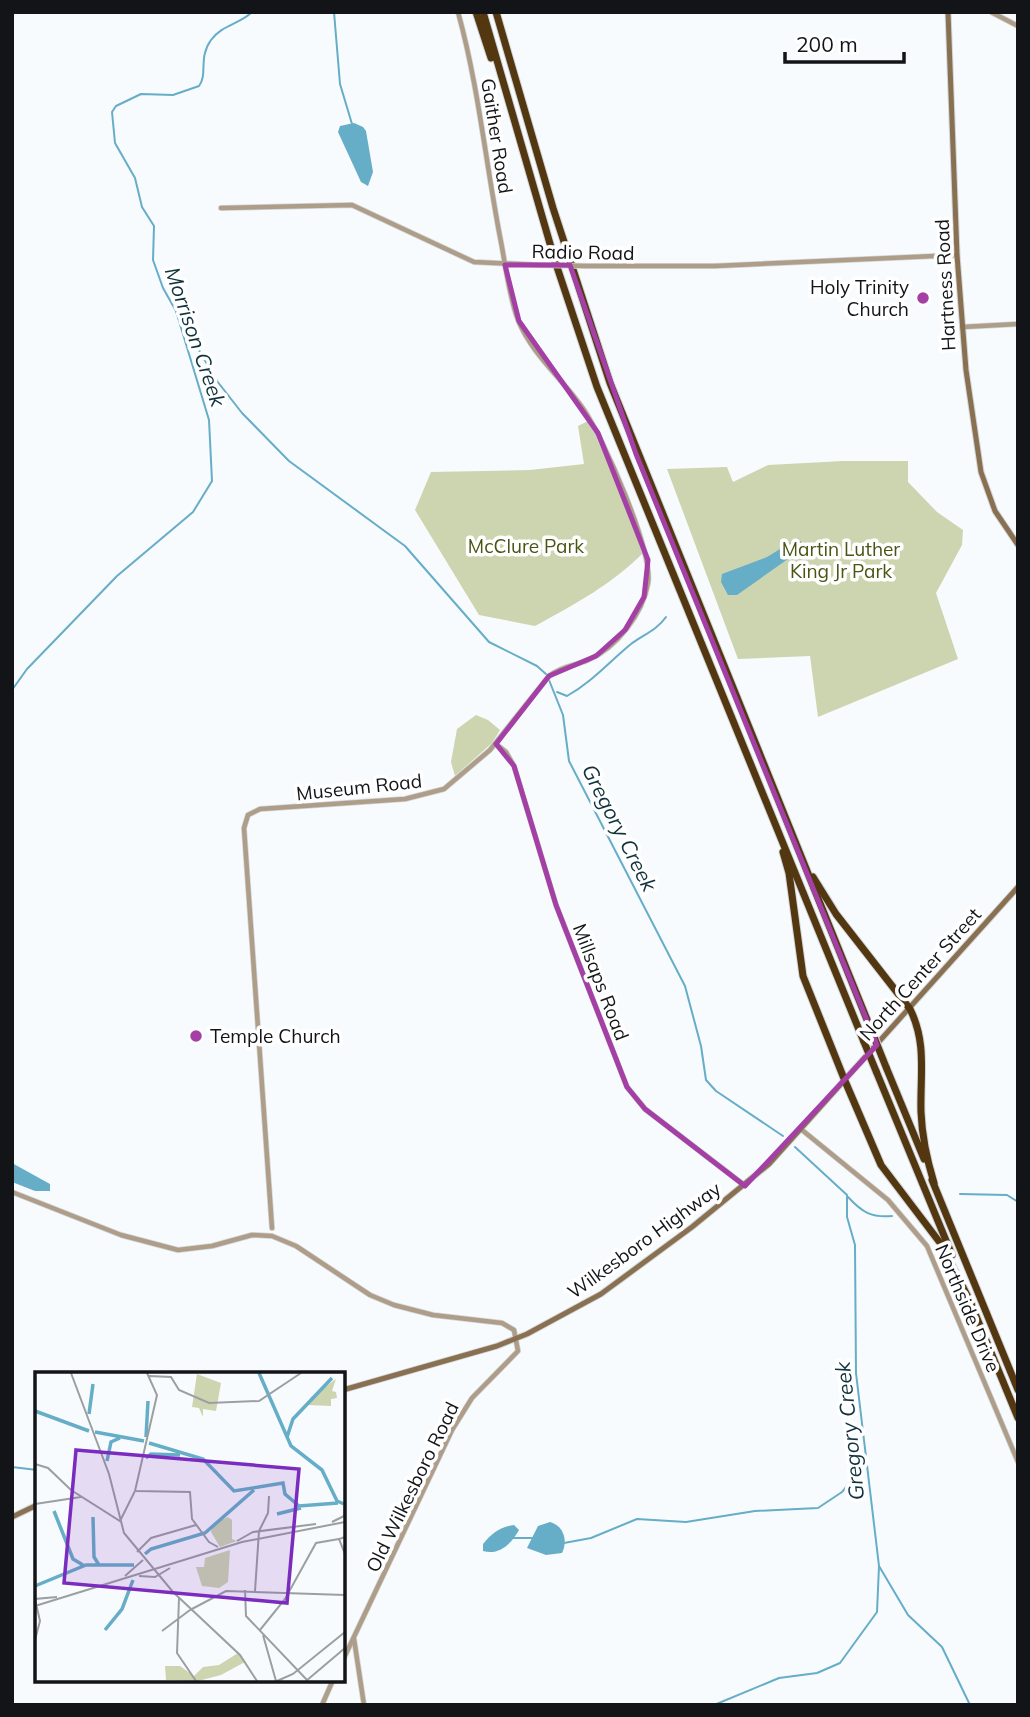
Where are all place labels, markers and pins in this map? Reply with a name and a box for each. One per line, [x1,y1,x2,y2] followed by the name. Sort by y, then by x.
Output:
[810,275,909,321] place label: Holy Trinity Church
[915,290,931,306] marker: Holy Trinity Church
[210,1024,341,1048] place label: Temple Church
[188,1028,204,1044] marker: Temple Church

